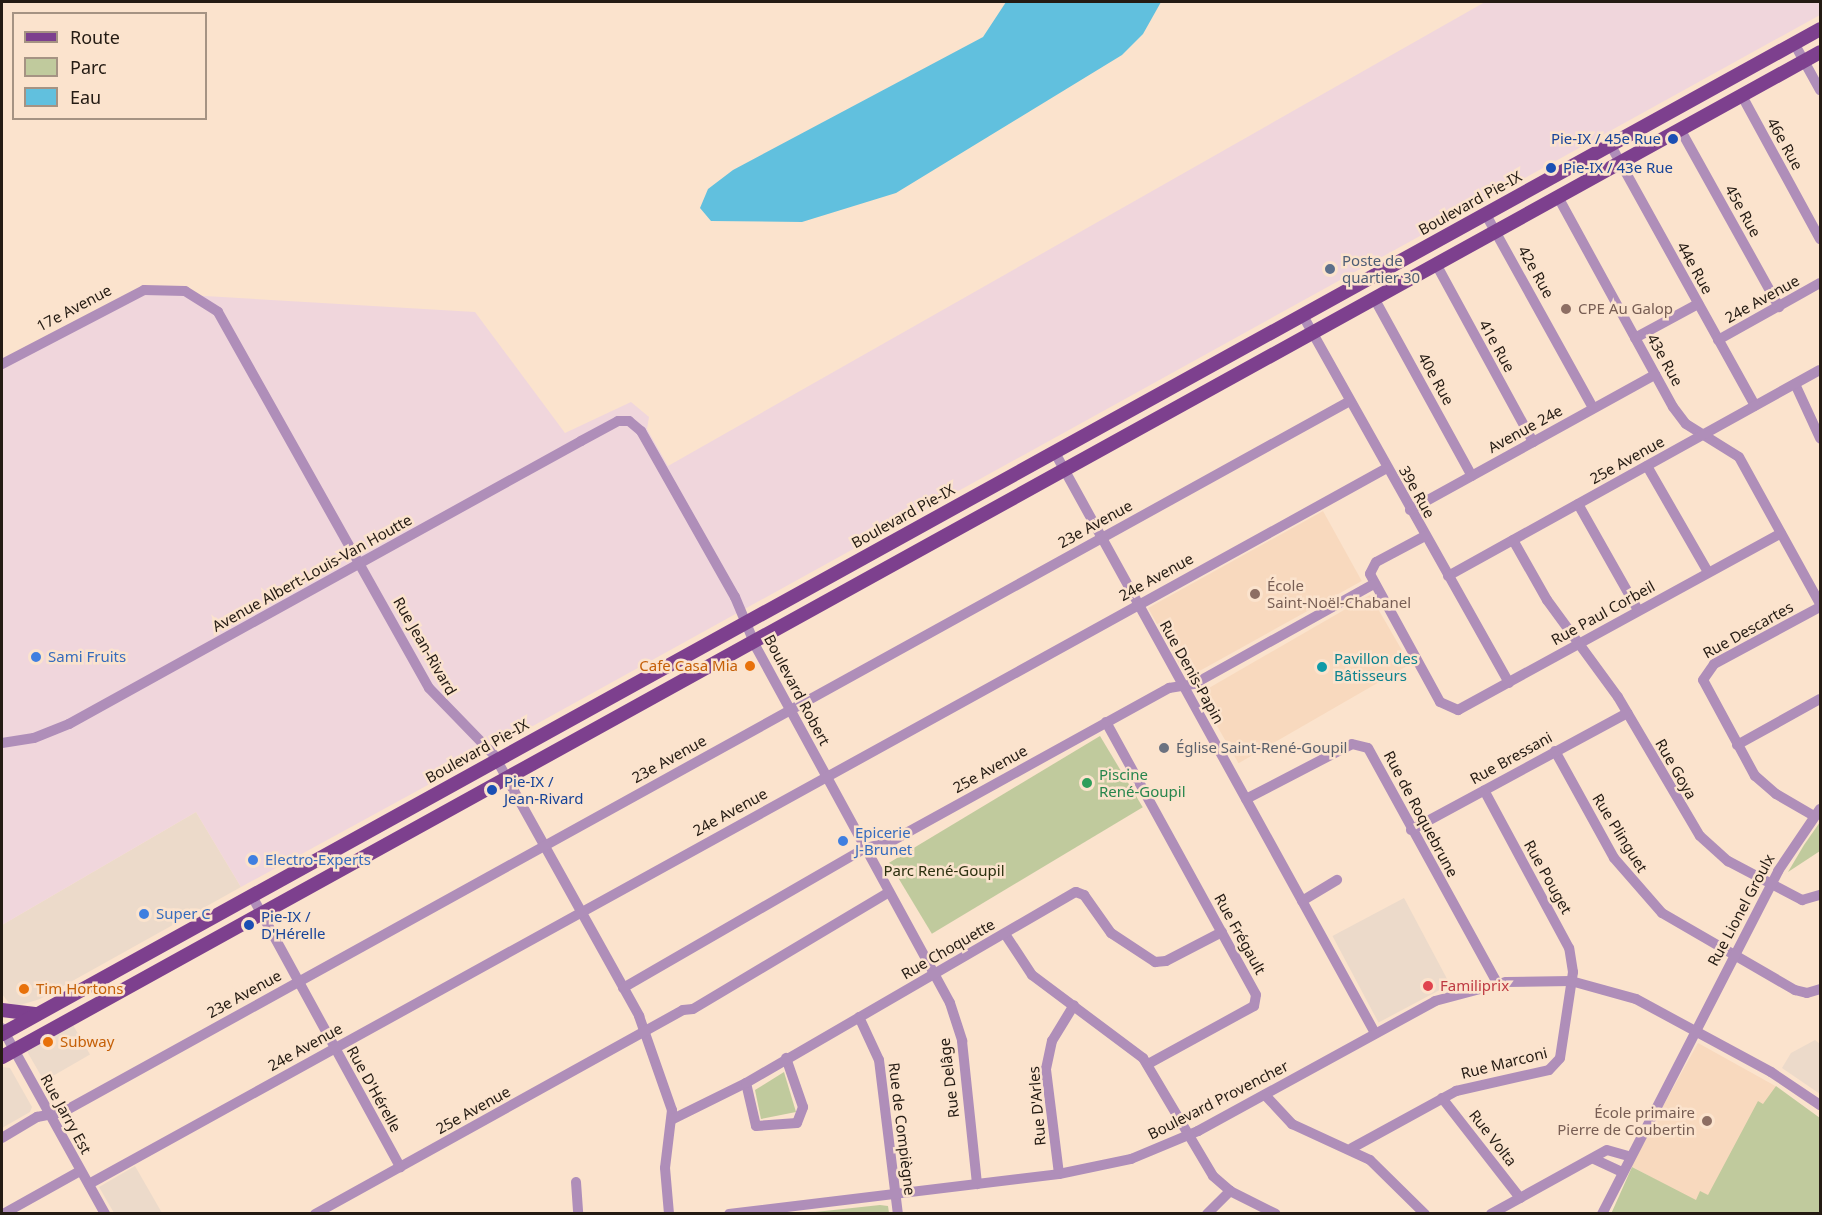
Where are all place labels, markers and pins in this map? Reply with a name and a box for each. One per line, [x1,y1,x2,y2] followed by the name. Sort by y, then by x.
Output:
[1551,130,1661,148] place label: Pie-IX / 45e Rue
[1666,132,1680,146] marker: Pie-IX / 45e Rue
[1563,159,1673,177] place label: Pie-IX / 43e Rue
[1544,161,1558,175] marker: Pie-IX / 43e Rue
[1342,251,1420,286] place label: Poste de quartier 30
[1323,262,1337,276] marker: Poste de quartier 30
[1578,300,1673,318] place label: CPE Au Galop
[1559,302,1573,316] marker: CPE Au Galop
[1267,576,1411,611] place label: École Saint-Noël-Chabanel
[1248,587,1262,601] marker: École Saint-Noël-Chabanel
[48,648,126,666] place label: Sami Fruits
[1334,649,1418,684] place label: Pavillon des Bâtisseurs
[29,650,43,664] marker: Sami Fruits
[639,657,738,675] place label: Cafe Casa Mia
[743,659,757,673] marker: Cafe Casa Mia
[1315,660,1329,674] marker: Pavillon des Bâtisseurs
[1176,739,1347,757] place label: Église Saint-René-Goupil
[1157,741,1171,755] marker: Église Saint-René-Goupil
[1099,765,1186,800] place label: Piscine René-Goupil
[504,772,583,807] place label: Pie-IX / Jean-Rivard
[1080,776,1094,790] marker: Piscine René-Goupil
[485,783,499,797] marker: Pie-IX / Jean-Rivard
[855,823,912,858] place label: Epicerie J-Brunet
[836,834,850,848] marker: Epicerie J-Brunet
[265,851,371,869] place label: Electro-Experts
[246,853,260,867] marker: Electro-Experts
[156,905,211,923] place label: Super C
[137,907,151,921] marker: Super C
[261,907,325,942] place label: Pie-IX / D'Hérelle
[242,918,256,932] marker: Pie-IX / D'Hérelle
[1440,977,1509,995] place label: Familiprix
[1421,979,1435,993] marker: Familiprix
[36,980,123,998] place label: Tim Hortons
[17,982,31,996] marker: Tim Hortons
[60,1033,114,1051] place label: Subway
[41,1035,55,1049] marker: Subway
[1557,1103,1695,1138] place label: École primaire Pierre de Coubertin
[1700,1114,1714,1128] marker: École primaire Pierre de Coubertin

